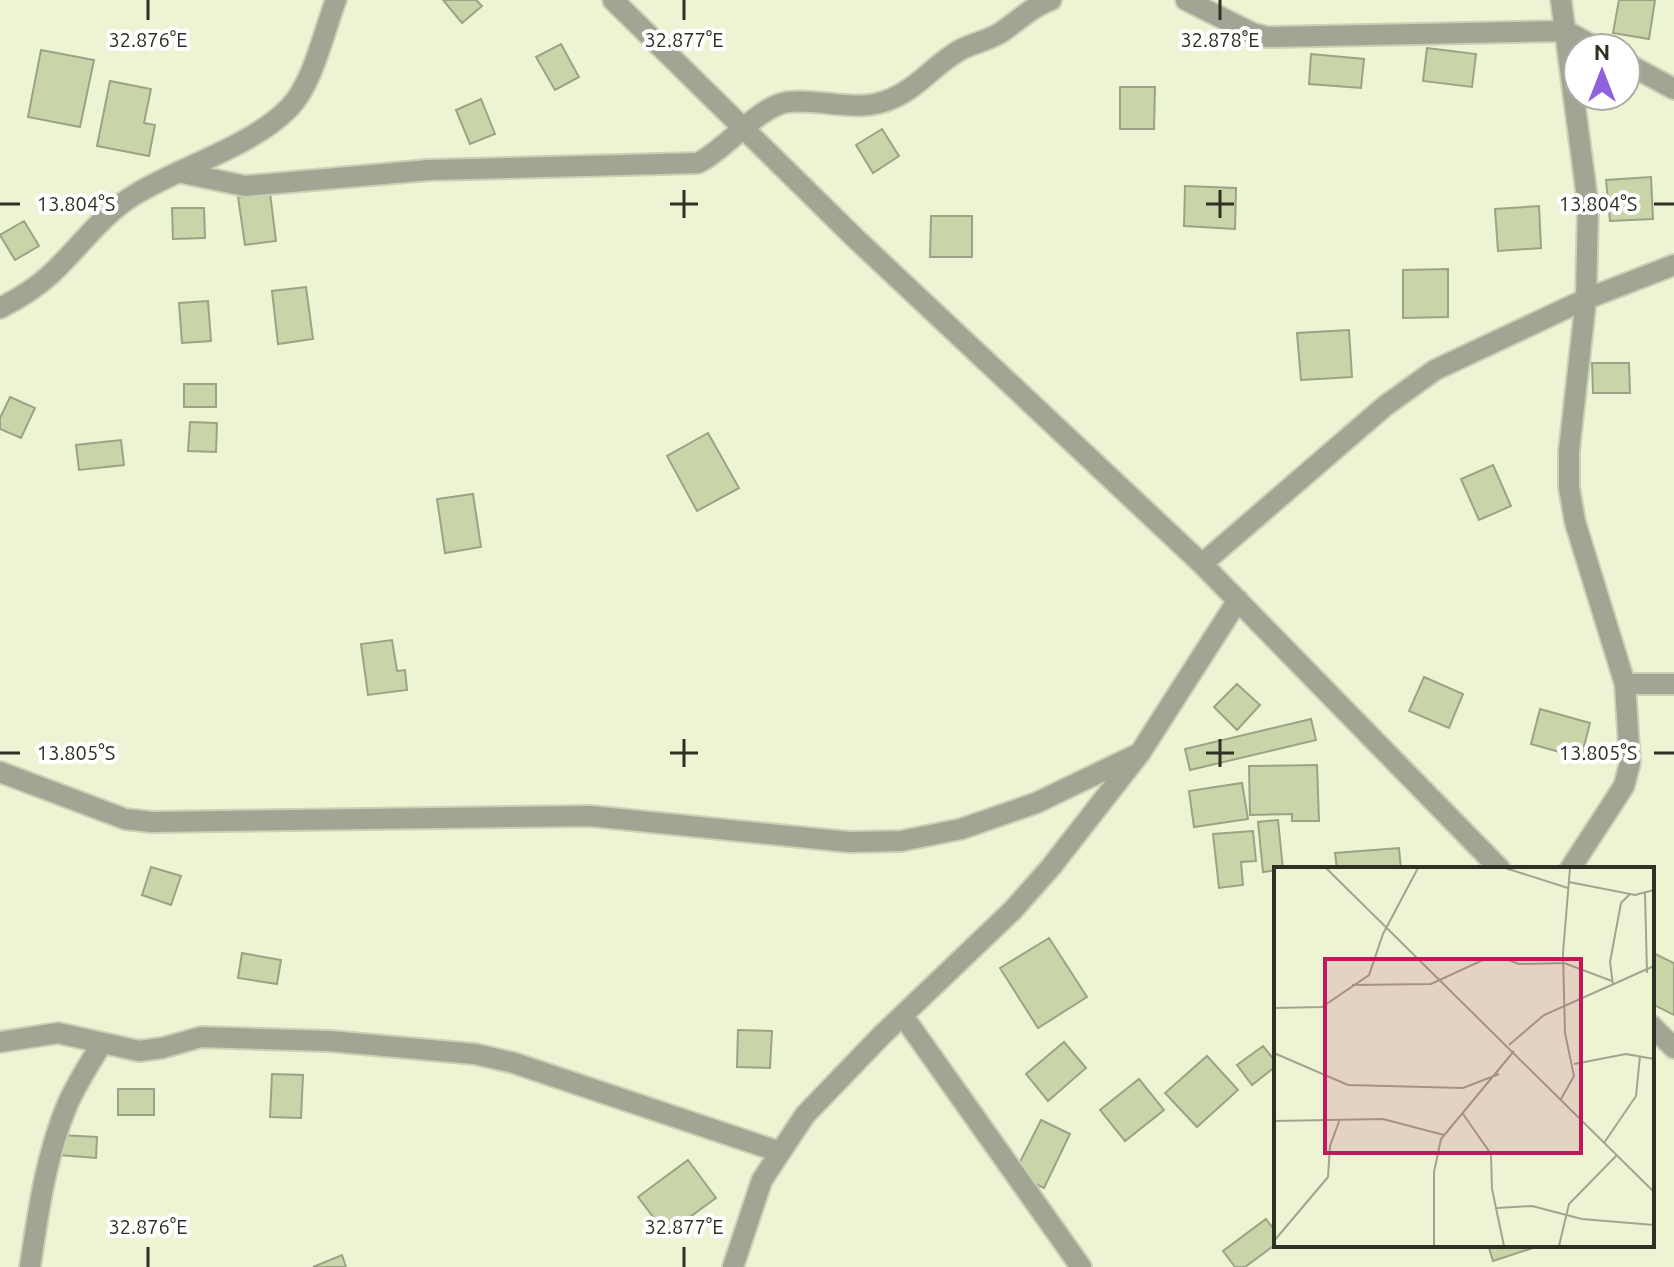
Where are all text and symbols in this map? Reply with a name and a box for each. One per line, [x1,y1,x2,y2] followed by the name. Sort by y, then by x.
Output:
[109,28,188,51] text: 32.876°E
[645,28,724,51] text: 32.877°E
[1181,28,1260,51] text: 32.878°E
[1562,32,1642,112] north arrow
[1594,39,1610,64] text: N
[37,192,115,215] text: 13.804°S
[1559,192,1637,215] text: 13.804°S
[37,741,115,764] text: 13.805°S
[1559,741,1637,764] text: 13.805°S
[1274,867,1654,1247] inset map
[109,1215,188,1238] text: 32.876°E
[645,1215,724,1238] text: 32.877°E

